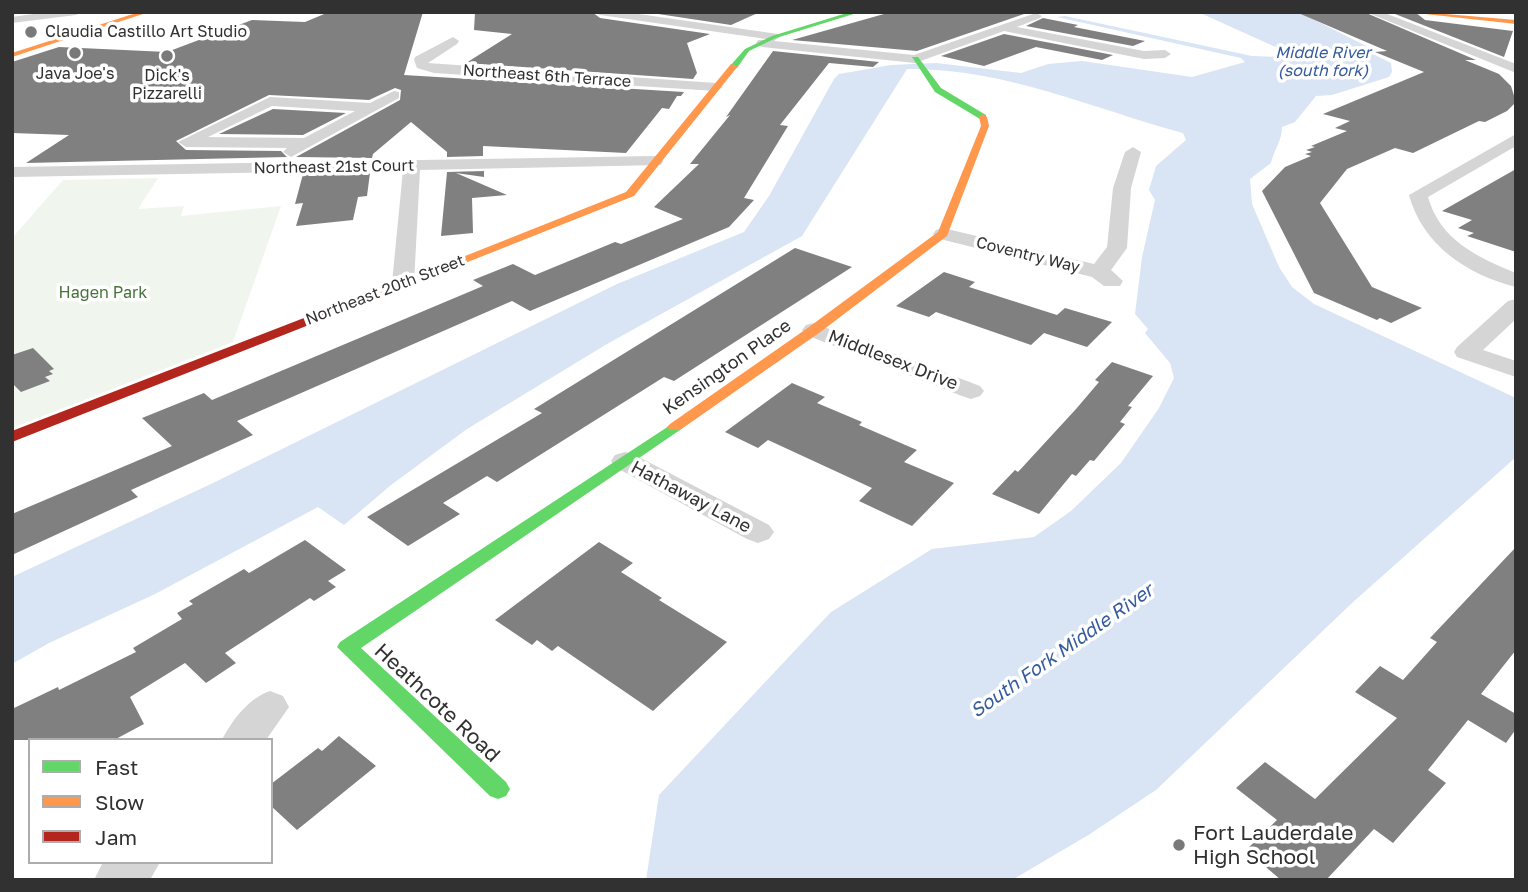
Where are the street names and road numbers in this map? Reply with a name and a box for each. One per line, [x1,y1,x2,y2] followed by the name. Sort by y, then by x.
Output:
[462,61,632,91] street label: Northeast 6th Terrace
[253,156,415,178] street label: Northeast 21st Court
[974,233,1082,277] street label: Coventry Way
[303,251,467,329] street label: Northeast 20th Street
[659,315,795,419] street label: Kensington Place
[825,325,961,395] street label: Middlesex Drive
[627,456,755,538] street label: Hathaway Lane
[369,638,505,768] street label: Heathcote Road

